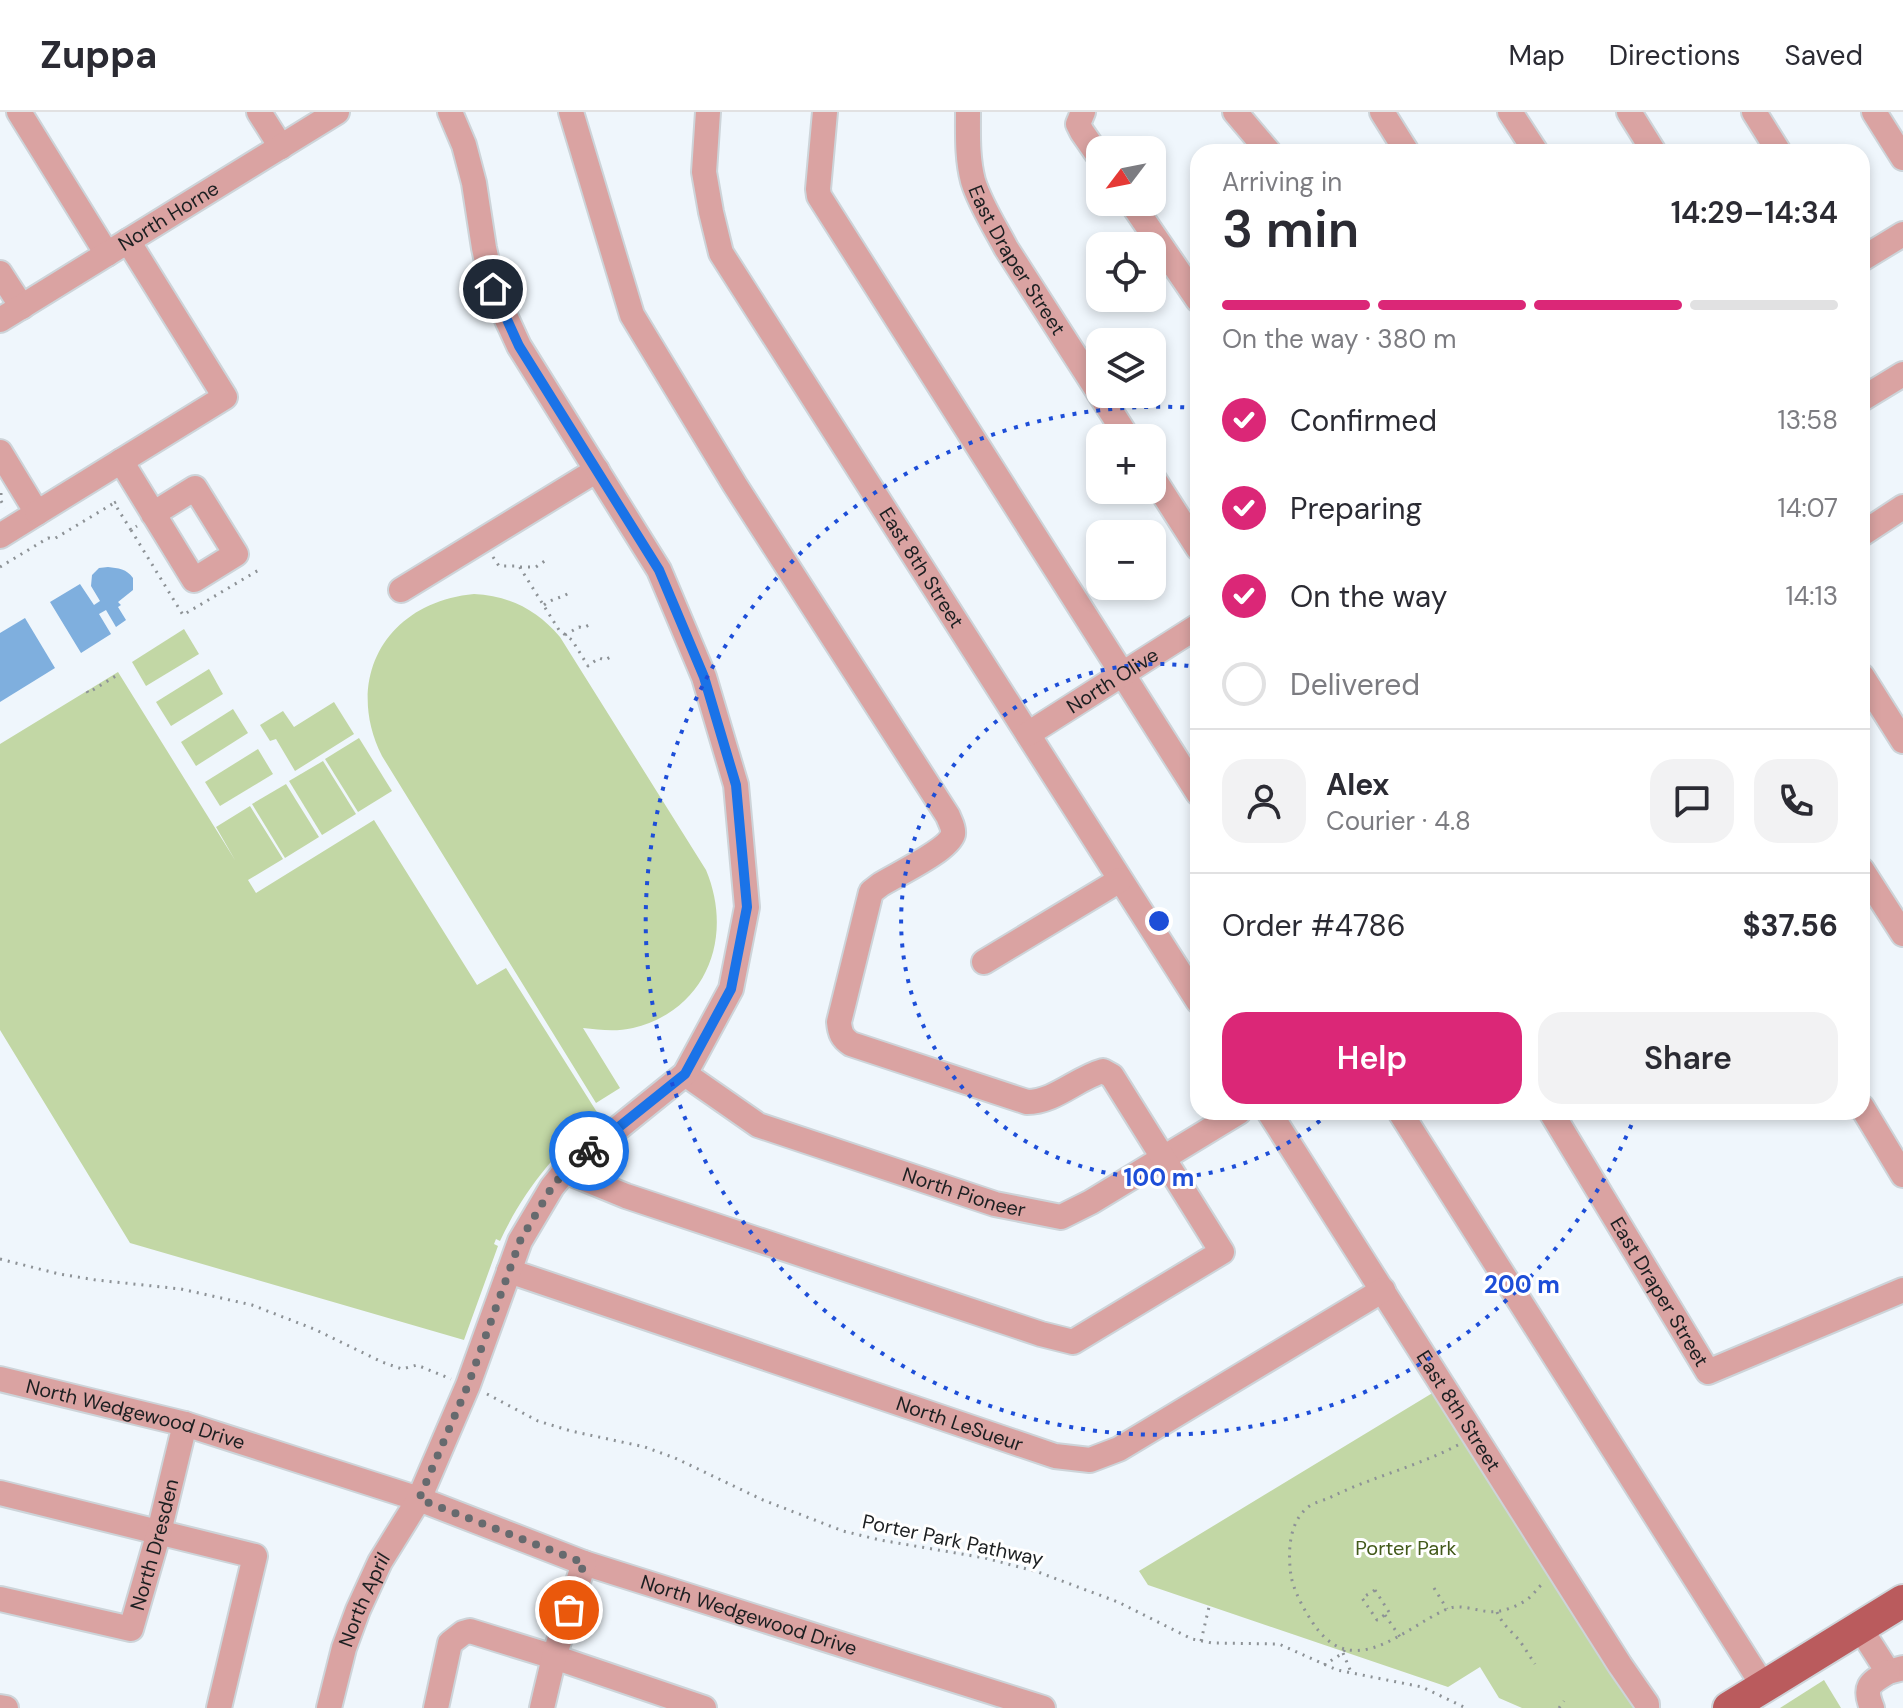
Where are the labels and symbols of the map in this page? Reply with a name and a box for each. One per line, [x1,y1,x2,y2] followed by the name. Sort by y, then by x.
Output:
[1086,136,1166,216] north arrow
[113,175,224,257] street label: North Horne
[962,181,1072,340] street label: East Draper Street
[459,255,527,323] pin
[873,502,970,633] street label: East 8th Street
[1062,642,1163,719] street label: North Olive
[1145,907,1173,935] centre of rings
[549,1111,629,1191] courier
[899,1161,1028,1223] street label: North Pioneer
[1124,1162,1194,1193] text: 100 m
[1604,1212,1715,1372] street label: East Draper Street
[1484,1269,1560,1300] text: 200 m
[1411,1345,1507,1476] street label: East 8th Street
[23,1373,248,1455] street label: North Wedgewood Drive
[893,1390,1027,1457] street label: North LeSueur
[124,1476,184,1613] street label: North Dresden
[860,1508,1046,1572] street label: Porter Park Pathway
[1355,1535,1457,1561] park label: Porter Park
[332,1548,396,1651] street label: North April
[637,1569,860,1661] street label: North Wedgewood Drive
[535,1576,603,1644] pin

